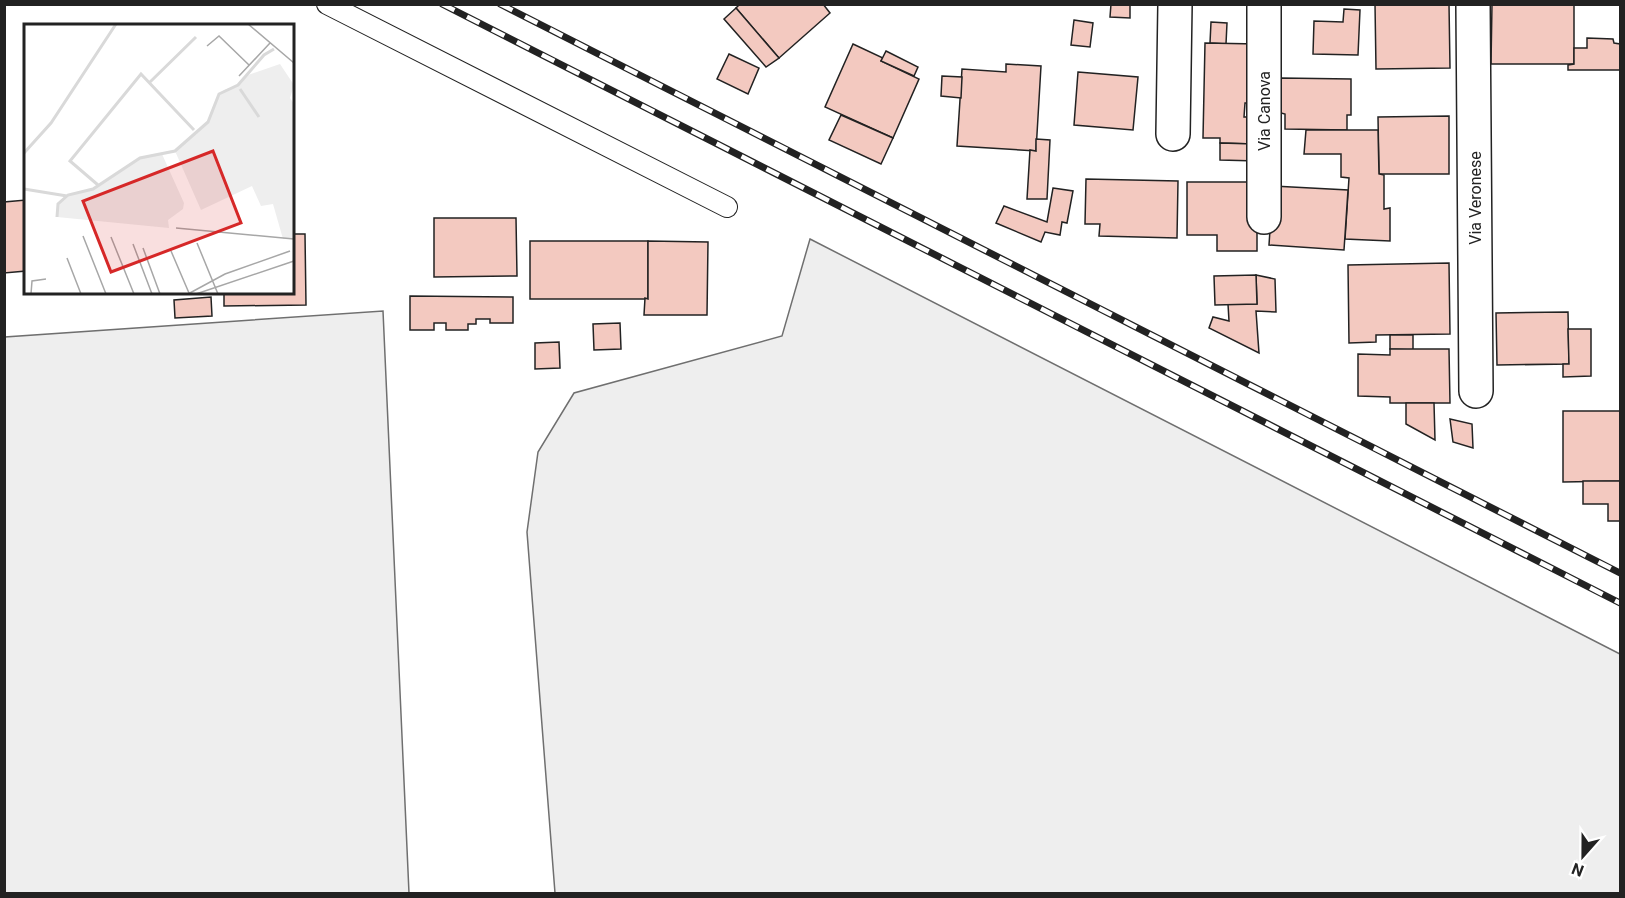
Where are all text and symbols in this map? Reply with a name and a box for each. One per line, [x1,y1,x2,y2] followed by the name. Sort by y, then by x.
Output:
[24,24,294,294] inset map
[1255,71,1274,151] street label: Via Canova
[1466,151,1485,245] street label: Via Veronese
[1553,826,1613,886] north arrow
[1569,859,1586,880] text: N

